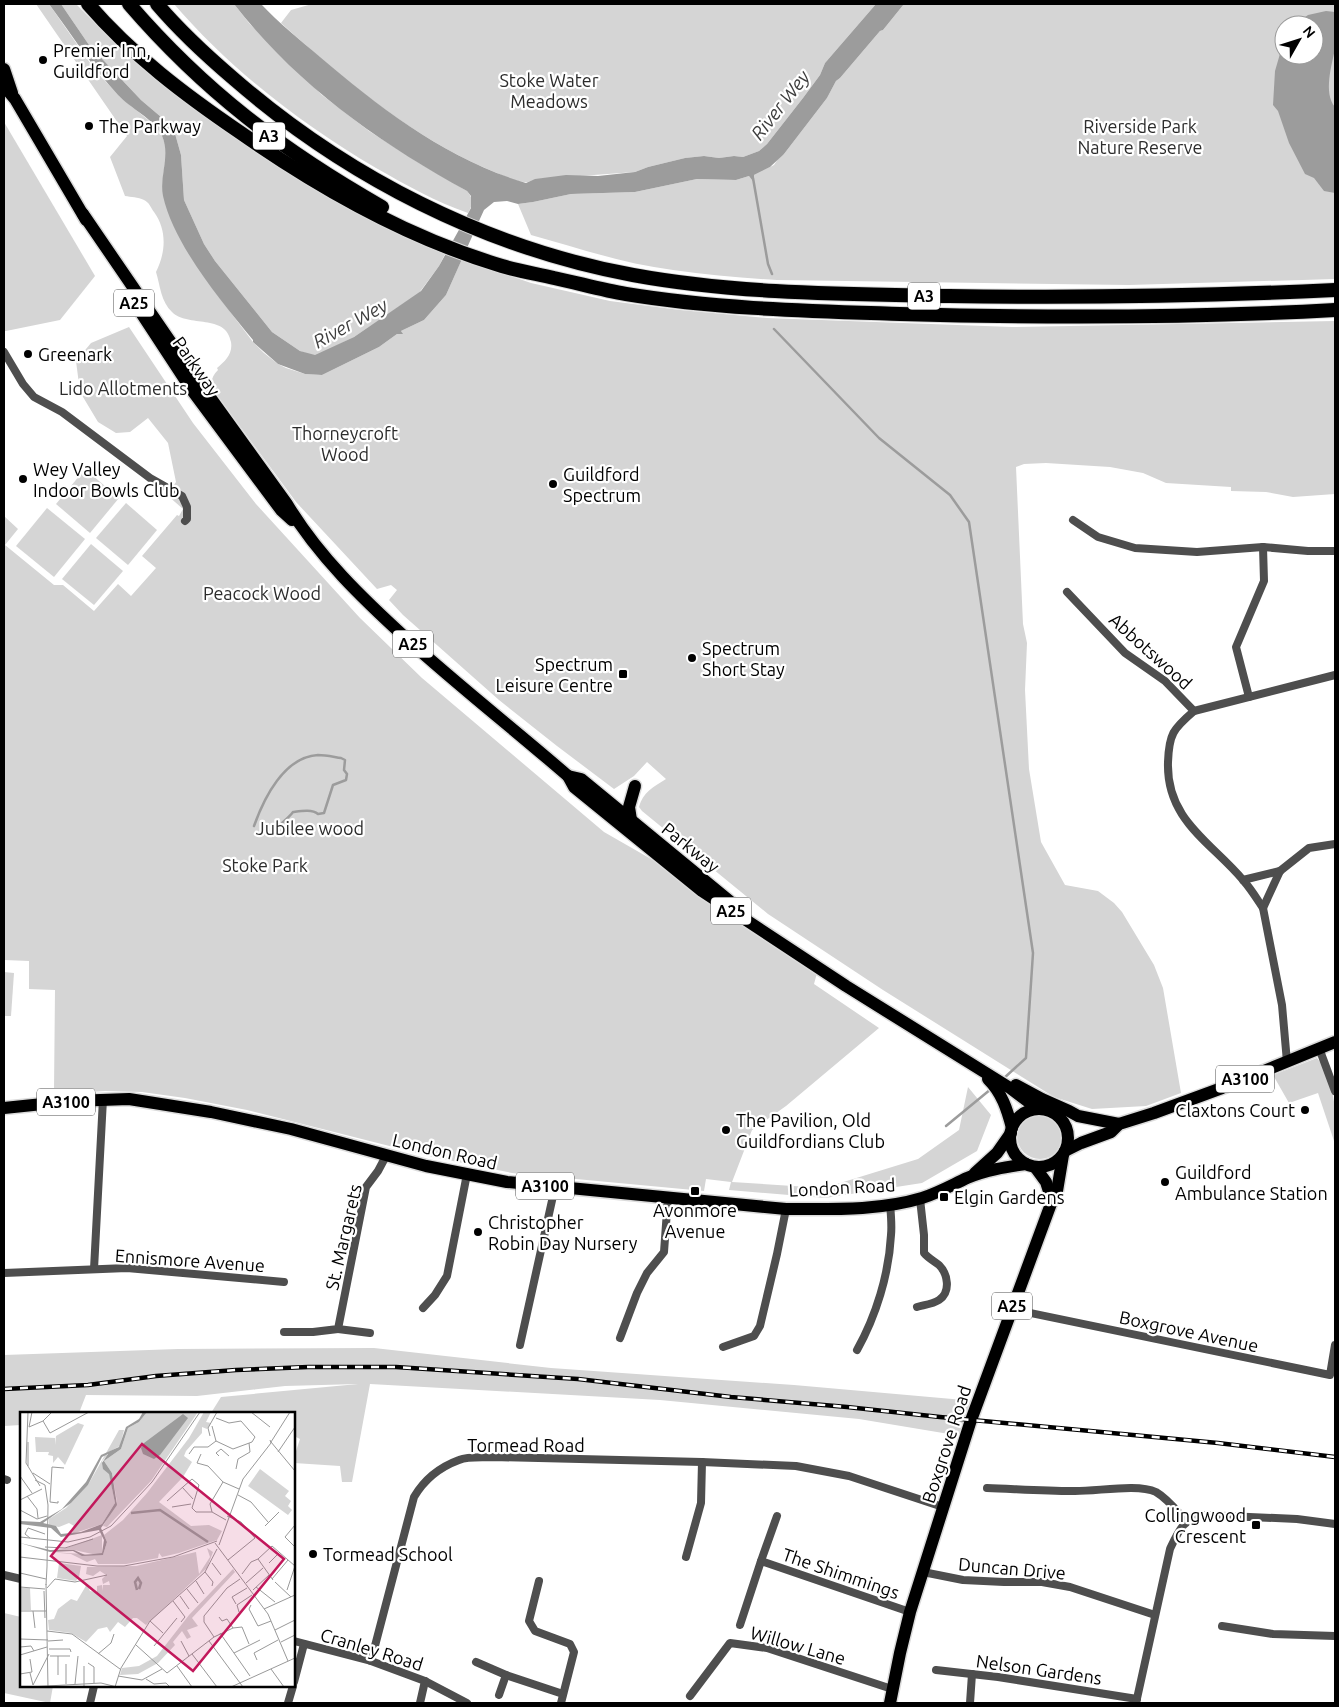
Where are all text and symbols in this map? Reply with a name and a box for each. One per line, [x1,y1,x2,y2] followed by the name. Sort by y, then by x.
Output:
[1274,15,1324,65] north arrow
[1300,23,1319,41] text: N
[53,40,151,81] place label: Premier Inn, Guildford
[37,54,49,66] marker: Premier Inn, Guildford
[746,65,814,144] water label: River Wey
[499,70,599,111] park label: Stoke Water Meadows
[99,116,201,136] place label: The Parkway
[1077,116,1203,157] park label: Riverside Park Nature Reserve
[83,120,95,132] marker: The Parkway
[253,122,285,150] road number: A3
[908,282,940,310] road number: A3
[114,290,154,316] road number: A25
[309,293,392,352] water label: River Wey
[169,333,225,400] street label: Parkway
[38,344,112,364] place label: Greenark
[22,348,34,360] marker: Greenark
[59,378,187,398] park label: Lido Allotments
[292,423,398,464] park label: Thorneycroft Wood
[33,459,180,500] place label: Wey Valley Indoor Bowls Club
[563,464,641,505] place label: Guildford Spectrum
[17,473,29,485] marker: Wey Valley Indoor Bowls Club
[547,478,559,490] marker: Guildford Spectrum
[203,583,321,603] park label: Peacock Wood
[1106,609,1196,693] street label: Abbotswood
[393,630,433,658] road number: A25
[702,638,785,679] place label: Spectrum Short Stay
[686,652,698,664] marker: Spectrum Short Stay
[496,654,613,695] place label: Spectrum Leisure Centre
[617,668,629,680] marker: Spectrum Leisure Centre
[256,818,364,838] park label: Jubilee wood
[658,818,724,876] street label: Parkway
[222,855,308,875] park label: Stoke Park
[711,898,751,924] road number: A25
[1216,1066,1274,1092] road number: A3100
[37,1088,95,1116] road number: A3100
[1175,1100,1295,1120] place label: Claxtons Court
[1299,1104,1311,1116] marker: Claxtons Court
[736,1110,885,1151] place label: The Pavilion, Old Guildfordians Club
[720,1124,732,1136] marker: The Pavilion, Old Guildfordians Club
[391,1129,499,1173] street label: London Road
[1175,1162,1328,1203] place label: Guildford Ambulance Station
[516,1172,574,1200] road number: A3100
[788,1174,896,1200] street label: London Road
[1159,1176,1171,1188] marker: Guildford Ambulance Station
[321,1182,365,1292] street label: St. Margarets
[689,1185,701,1197] marker: Avonmore Avenue
[954,1187,1065,1207] place label: Elgin Gardens
[938,1191,950,1203] marker: Elgin Gardens
[653,1200,737,1241] place label: Avonmore Avenue
[488,1212,638,1253] place label: Christopher Robin Day Nursery
[472,1226,484,1238] marker: Christopher Robin Day Nursery
[114,1245,266,1275] street label: Ennismore Avenue
[992,1292,1032,1320] road number: A25
[1118,1306,1260,1356] street label: Boxgrove Avenue
[918,1383,974,1505] street label: Boxgrove Road
[20,1412,295,1687] inset map
[467,1435,585,1455] street label: Tormead Road
[1144,1505,1246,1546] place label: Collingwood Crescent
[1250,1519,1262,1531] marker: Collingwood Crescent
[323,1544,453,1564] place label: Tormead School
[780,1544,902,1602] street label: The Shimmings
[307,1548,319,1560] marker: Tormead School
[957,1553,1067,1583] street label: Duncan Drive
[748,1622,848,1668] street label: Willow Lane
[318,1624,426,1674] street label: Cranley Road
[975,1650,1103,1688] street label: Nelson Gardens

